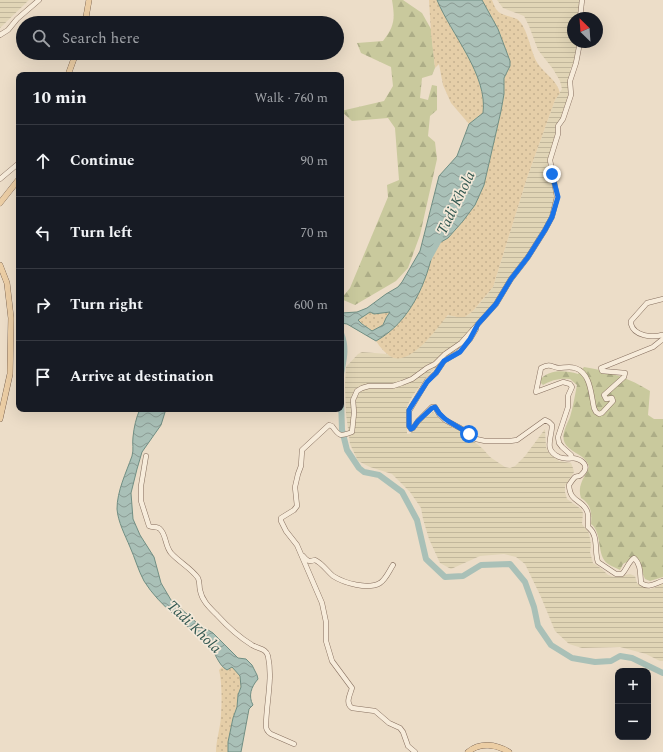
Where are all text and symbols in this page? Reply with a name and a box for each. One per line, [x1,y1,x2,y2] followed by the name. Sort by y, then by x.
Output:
[567,12,603,48] north arrow
[16,16,344,60] search box
[30,27,52,49] icon: search
[62,27,140,50] text: Search here
[32,85,87,111] text: 10 min
[254,88,328,108] text: Walk · 760 m
[70,149,135,172] text: Continue
[32,150,54,172] icon: ahead
[301,151,328,171] text: 90 m
[543,165,561,183] route end
[431,167,482,239] water label: Tadi Khola
[70,221,132,244] text: Turn left
[32,222,54,244] icon: left
[301,223,328,243] text: 70 m
[70,293,143,316] text: Turn right
[32,294,54,316] icon: right
[294,295,328,315] text: 600 m
[70,365,214,388] text: Arrive at destination
[32,366,54,388] icon: arrive
[460,425,478,443] route start
[161,595,227,659] water label: Tadi Khola
[615,668,651,740] map controls
[615,668,651,704] button: +
[615,704,651,740] button: −

